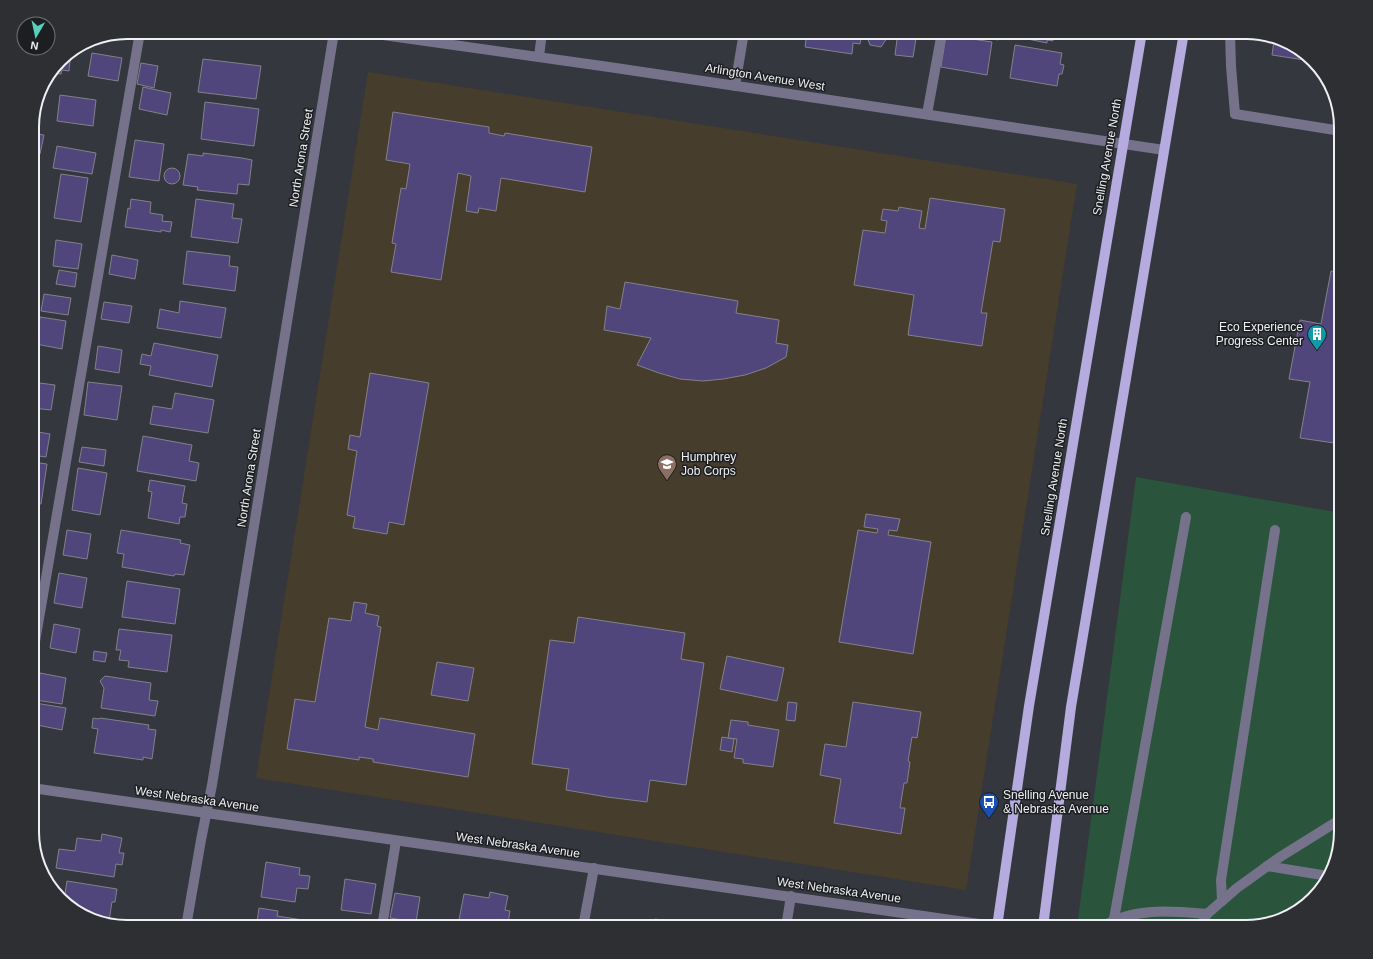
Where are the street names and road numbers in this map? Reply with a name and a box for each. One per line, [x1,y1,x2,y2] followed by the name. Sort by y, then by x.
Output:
[704,61,826,93] street label: Arlington Avenue West
[1090,97,1124,217] street label: Snelling Avenue North
[286,107,316,208] street label: North Arona Street
[1038,417,1070,537] street label: Snelling Avenue North
[234,427,264,528] street label: North Arona Street
[134,783,260,815] street label: West Nebraska Avenue
[455,829,581,861] street label: West Nebraska Avenue
[776,874,902,906] street label: West Nebraska Avenue

